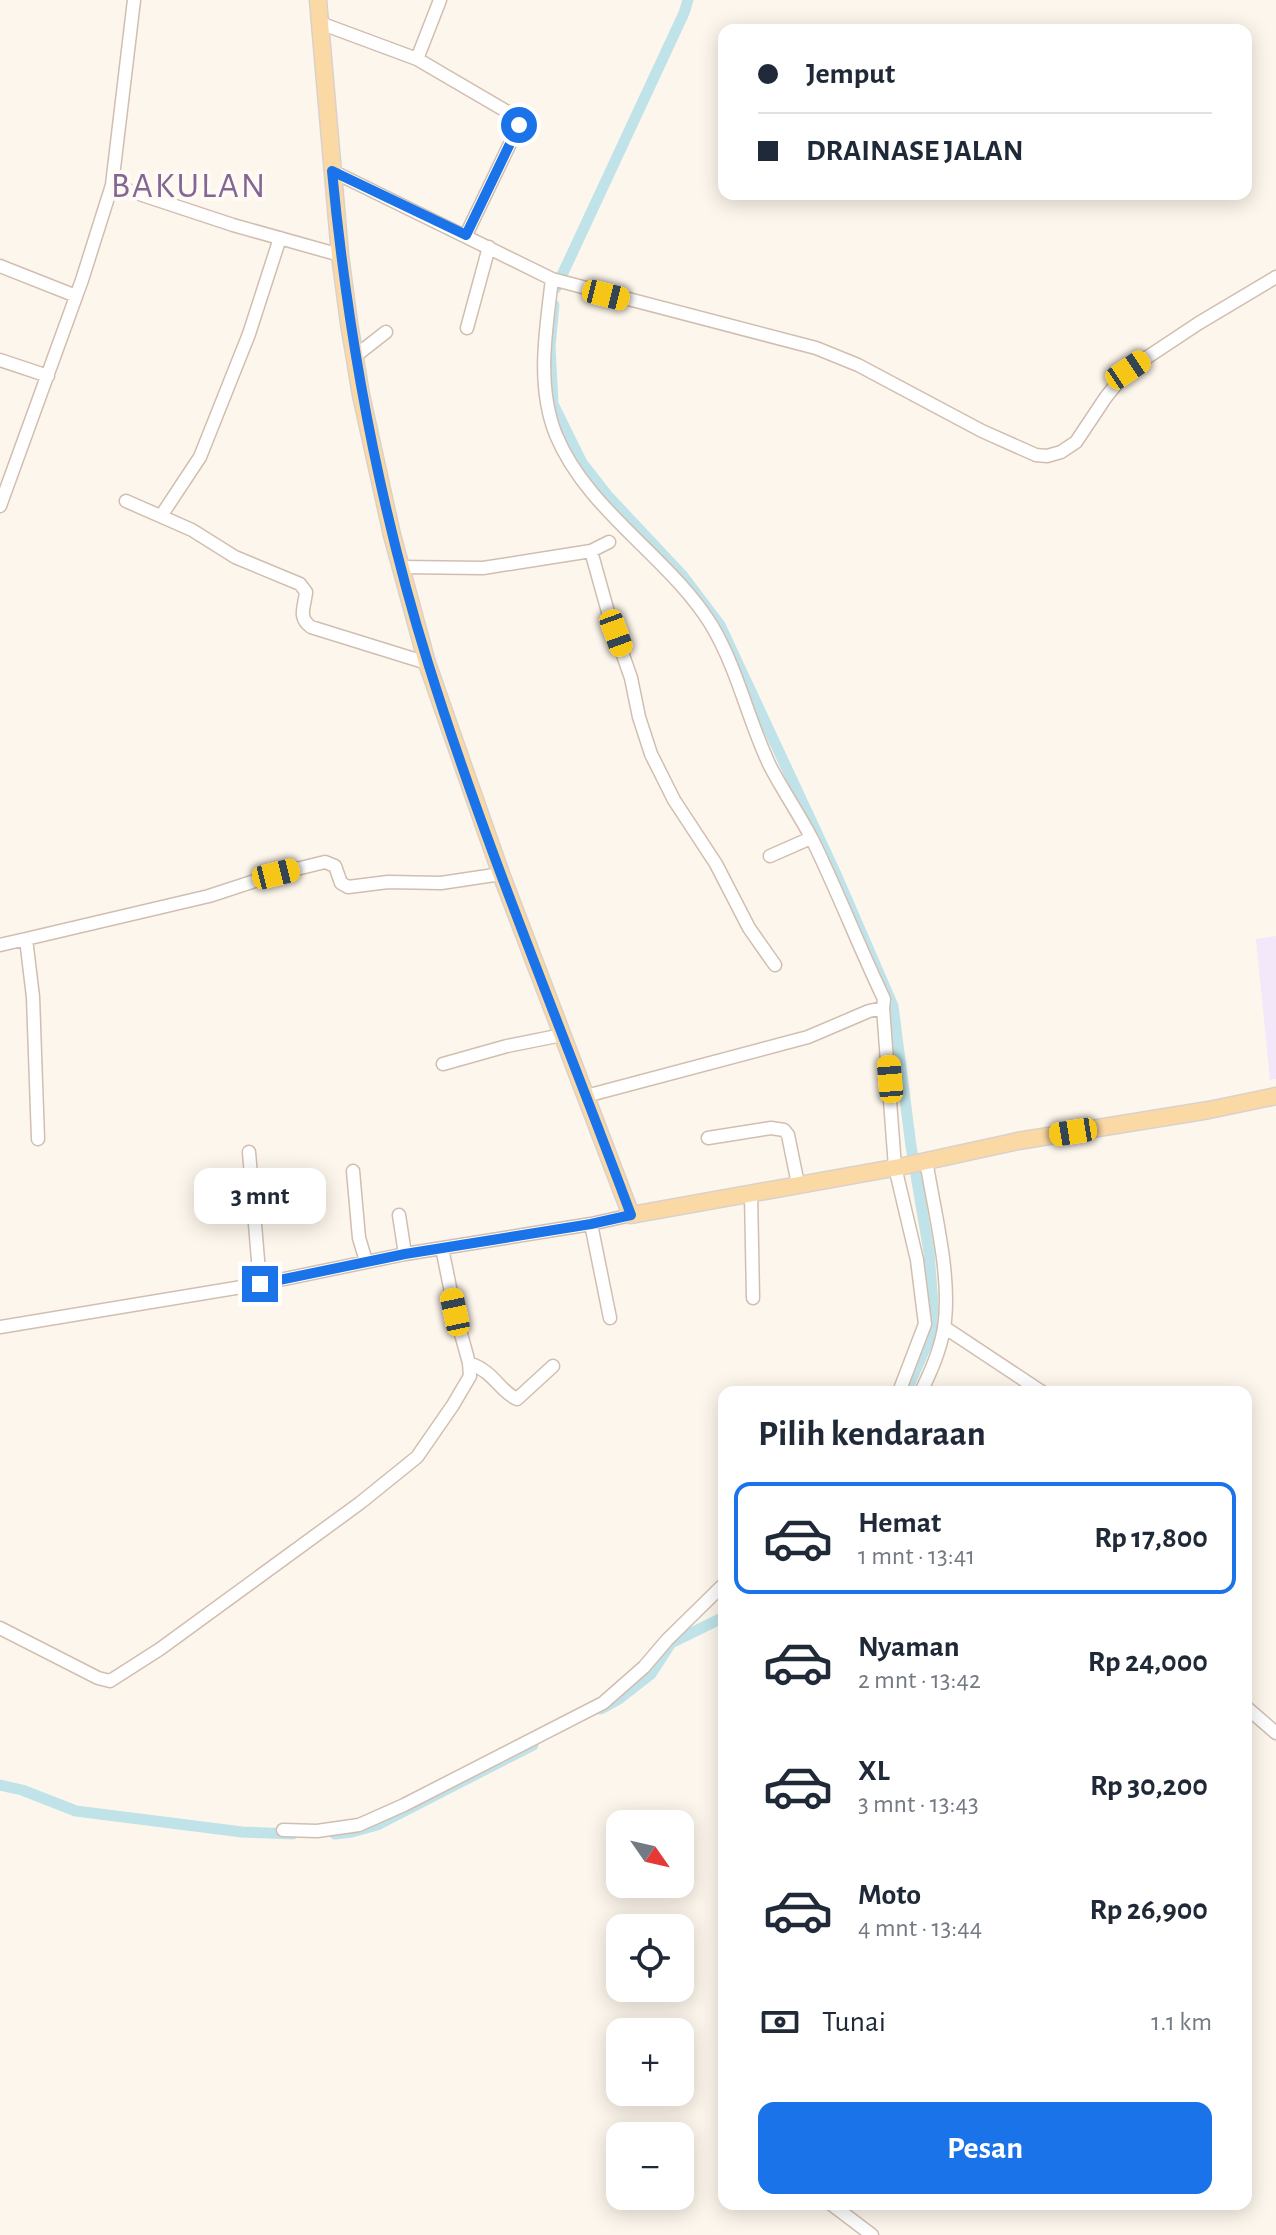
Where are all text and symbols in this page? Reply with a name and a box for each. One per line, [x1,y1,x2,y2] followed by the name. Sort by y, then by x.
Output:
[806,59,895,89] text: Jemput
[501,107,537,143] route start
[806,136,1024,166] text: DRAINASE JALAN
[111,168,267,204] district label: BAKULAN
[580,278,632,312] car
[1101,347,1155,393] car
[597,606,635,660] car
[250,857,302,891] car
[876,1054,904,1104] car
[1047,1116,1099,1148] car
[194,1168,326,1224] callout: 3 mnt
[231,1183,289,1209] text: 3 mnt
[242,1266,278,1302] route end
[438,1286,472,1338] car
[758,1416,986,1452] text: Pilih kendaraan
[762,1502,834,1574] icon: car
[858,1508,941,1538] text: Hemat
[1094,1523,1208,1553] text: Rp 17,800
[858,1543,975,1569] text: 1 mnt · 13:41
[762,1626,834,1698] icon: car
[858,1632,960,1662] text: Nyaman
[1088,1647,1208,1677] text: Rp 24,000
[858,1667,981,1693] text: 2 mnt · 13:42
[762,1750,834,1822] icon: car
[858,1756,890,1786] text: XL
[1090,1771,1208,1801] text: Rp 30,200
[858,1791,979,1817] text: 3 mnt · 13:43
[606,1810,694,1898] north arrow
[606,1810,694,2210] map controls
[762,1874,834,1946] icon: car
[858,1880,921,1910] text: Moto
[1090,1895,1208,1925] text: Rp 26,900
[606,1914,694,2002] button: locate
[858,1915,982,1941] text: 4 mnt · 13:44
[758,2000,802,2044] icon: cash
[822,2007,886,2037] text: Tunai
[1151,2009,1212,2035] text: 1.1 km
[606,2018,694,2106] button: +
[758,2102,1212,2194] button: Pesan
[606,2122,694,2210] button: −

